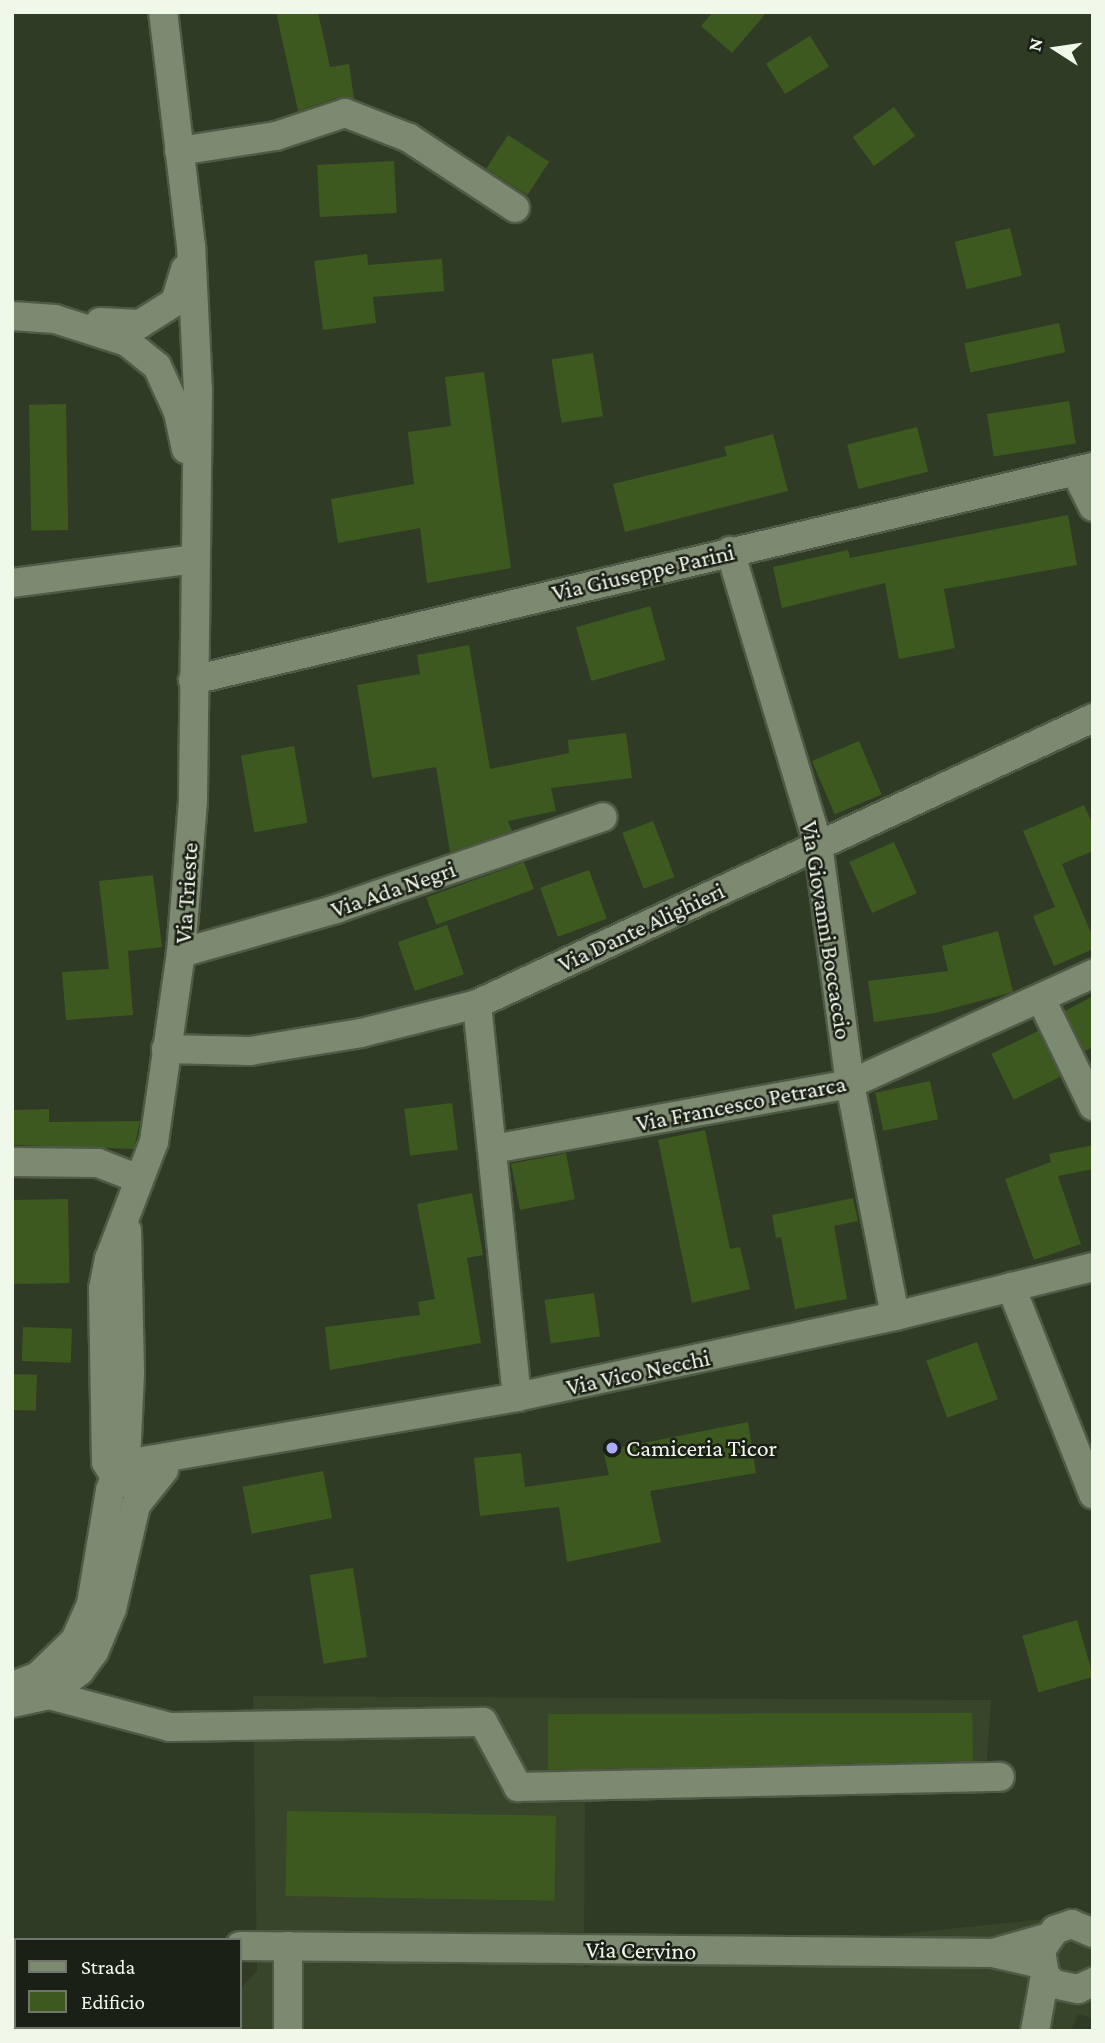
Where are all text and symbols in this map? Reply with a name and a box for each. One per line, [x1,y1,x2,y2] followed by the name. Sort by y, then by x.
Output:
[1021,14,1091,84] north arrow
[1023,36,1047,53] text: N
[549,537,737,607] street label: Via Giuseppe Parini
[795,819,859,1041] street label: Via Giovanni Boccaccio
[168,841,204,945] street label: Via Trieste
[327,854,459,924] street label: Via Ada Negri
[553,876,729,978] street label: Via Dante Alighieri
[634,1069,848,1137] street label: Via Francesco Petrarca
[564,1343,712,1401] street label: Via Vico Necchi
[626,1434,777,1462] place label: Camiceria Ticor
[604,1440,620,1456] marker: Camiceria Ticor
[585,1935,697,1965] street label: Via Cervino
[14,1938,242,2029] legend
[81,1955,135,1979] text: Strada
[81,1990,145,2014] text: Edificio

